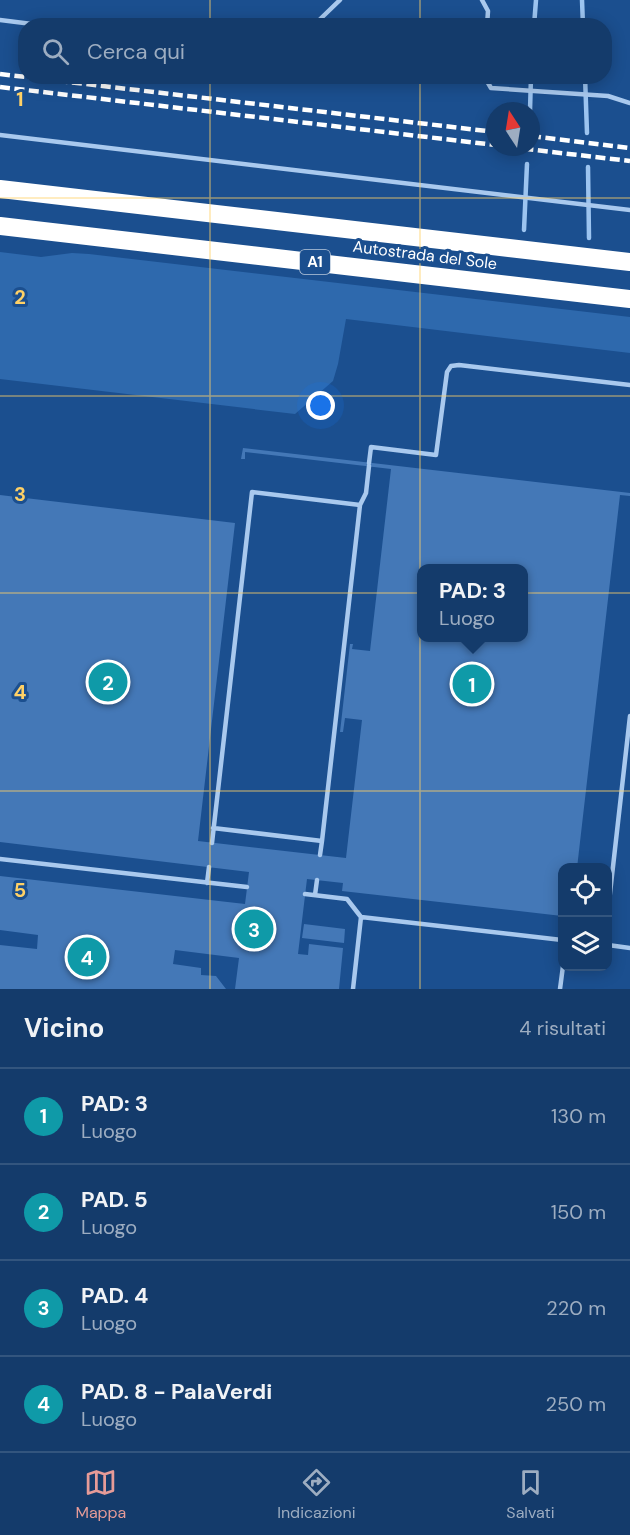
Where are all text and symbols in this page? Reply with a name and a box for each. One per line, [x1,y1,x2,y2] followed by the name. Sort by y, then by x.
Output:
[18,18,612,84] search box
[39,35,72,68] icon: search
[87,37,185,66] text: Cerca qui
[16,86,24,112] text: 1
[486,102,540,156] north arrow
[352,236,498,274] street label: Autostrada del Sole
[300,250,330,274] road number: A1
[14,284,26,310] text: 2
[306,391,335,420] your location
[14,481,26,507] text: 3
[417,564,528,642] popup
[439,576,506,605] text: PAD: 3
[439,605,495,631] text: Luogo
[88,660,128,704] pin: 2
[452,662,492,706] pin: 1
[14,679,27,705] text: 4
[558,863,612,971] map controls
[558,863,612,917] button: locate
[14,877,26,903] text: 5
[234,906,274,952] pin: 3
[558,917,612,971] button: layers
[68,934,106,980] pin: 4
[24,1011,104,1045] text: Vicino
[519,1015,606,1041] text: 4 risultati
[81,1089,148,1118] text: PAD: 3
[40,1103,47,1129] text: 1
[551,1103,606,1129] text: 130 m
[81,1118,137,1144] text: Luogo
[81,1185,148,1214] text: PAD. 5
[38,1199,49,1225] text: 2
[551,1199,606,1225] text: 150 m
[81,1214,137,1240] text: Luogo
[81,1281,148,1310] text: PAD. 4
[37,1295,50,1321] text: 3
[546,1295,606,1321] text: 220 m
[81,1310,137,1336] text: Luogo
[81,1377,272,1406] text: PAD. 8 - PalaVerdi
[37,1391,50,1417] text: 4
[545,1391,606,1417] text: 250 m
[81,1406,137,1432] text: Luogo
[75,1466,126,1523] tab: Mappa
[277,1466,356,1523] tab: Indicazioni
[506,1466,555,1523] tab: Salvati

